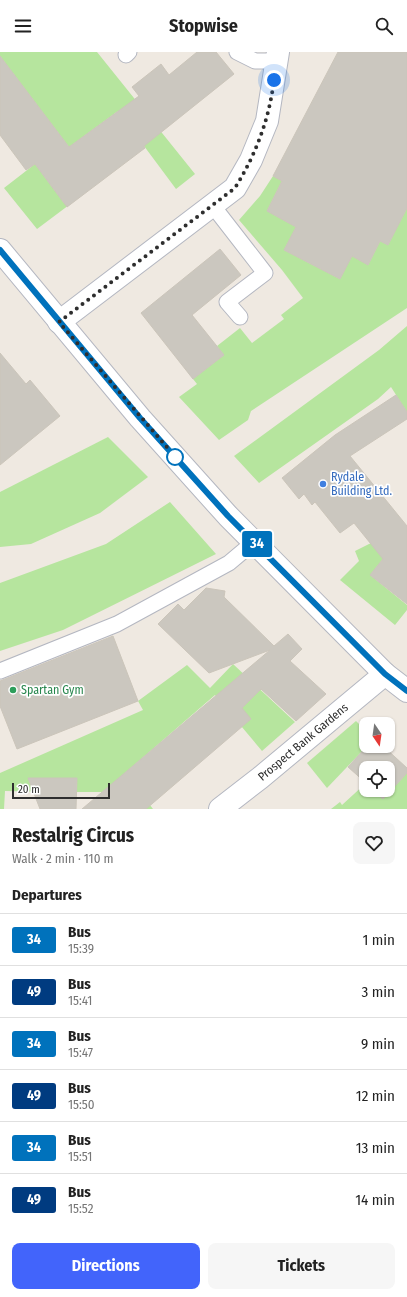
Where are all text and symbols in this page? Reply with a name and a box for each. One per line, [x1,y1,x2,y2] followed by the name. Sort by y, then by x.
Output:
[12,15,34,37] icon: menu
[169,15,238,37] text: Stopwise
[373,15,395,37] icon: search
[264,70,284,90] your location
[166,448,184,466] unlabelled marker
[331,470,392,498] place label: Rydale Building Ltd.
[318,479,328,489] marker: Rydale Building Ltd.
[239,531,275,557] line badge: 34
[250,535,264,552] text: 34
[21,683,84,697] place label: Spartan Gym
[8,685,18,695] marker: Spartan Gym
[255,700,351,784] street label: Prospect Bank Gardens
[359,717,395,753] north arrow
[359,717,395,797] map controls
[359,761,395,797] button: locate
[12,781,110,800] scale bar
[18,783,40,796] text: 20 m
[353,822,395,864] button: heart
[12,824,134,847] text: Restalrig Circus
[12,851,114,866] text: Walk · 2 min · 110 m
[12,886,82,904] text: Departures
[68,923,91,941] text: Bus
[27,931,41,948] text: 34
[362,931,395,949] text: 1 min
[68,941,94,956] text: 15:39
[68,975,91,993] text: Bus
[27,983,41,1000] text: 49
[361,983,395,1001] text: 3 min
[68,993,92,1008] text: 15:41
[68,1027,91,1045] text: Bus
[27,1035,41,1052] text: 34
[361,1035,395,1053] text: 9 min
[68,1045,93,1060] text: 15:47
[68,1079,91,1097] text: Bus
[27,1087,41,1104] text: 49
[356,1087,395,1105] text: 12 min
[68,1097,95,1112] text: 15:50
[68,1131,91,1149] text: Bus
[27,1139,41,1156] text: 34
[356,1139,395,1157] text: 13 min
[68,1149,92,1164] text: 15:51
[68,1183,91,1201] text: Bus
[27,1191,41,1208] text: 49
[355,1191,395,1209] text: 14 min
[68,1201,93,1216] text: 15:52
[12,1243,200,1289] button: Directions
[208,1243,395,1289] button: Tickets

